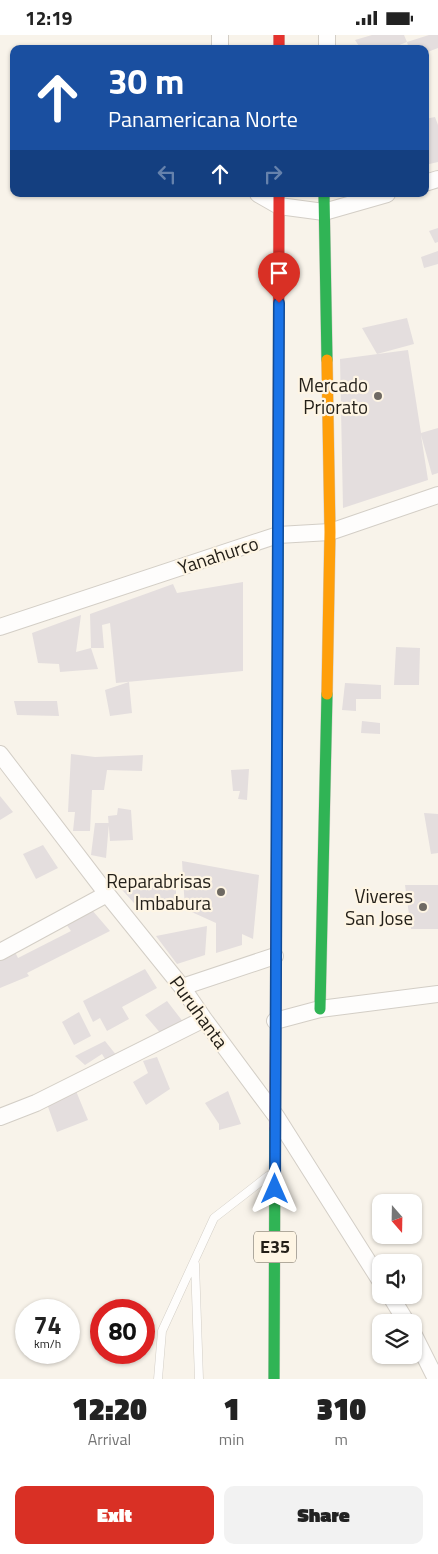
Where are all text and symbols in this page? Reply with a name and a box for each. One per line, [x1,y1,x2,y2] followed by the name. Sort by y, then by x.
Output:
[25,3,72,32] text: 12:19
[108,54,184,108] text: 30 m
[25,65,90,130] icon: ahead
[108,102,298,136] text: Panamericana Norte
[153,160,181,188] icon: left
[206,160,234,188] icon: ahead
[259,160,287,188] icon: right
[258,252,300,303] pin
[265,259,293,287] icon: arrive
[298,370,368,421] place label: Mercado Priorato
[372,390,384,402] marker: Mercado Priorato
[174,528,262,581] street label: Yanahurco
[106,866,211,917] place label: Reparabrisas Imbabura
[345,881,413,932] place label: Viveres San Jose
[215,886,227,898] marker: Reparabrisas Imbabura
[417,901,429,913] marker: Viveres San Jose
[163,969,236,1055] street label: Puruhanta
[248,1162,300,1214] position arrow
[372,1194,422,1244] north arrow
[372,1194,422,1364] map controls
[254,1231,296,1263] road number: E35
[372,1254,422,1304] button: sound
[90,1299,155,1364] speed limit sign: 80
[33,1306,62,1344] text: 74
[372,1314,422,1364] button: layers
[34,1334,61,1353] text: km/h
[72,1386,147,1432] text: 12:20
[223,1386,240,1432] text: 1
[316,1386,366,1432] text: 310
[88,1427,131,1451] text: Arrival
[219,1427,244,1451] text: min
[334,1427,348,1451] text: m
[15,1486,214,1544] button: Exit
[224,1486,423,1544] button: Share

